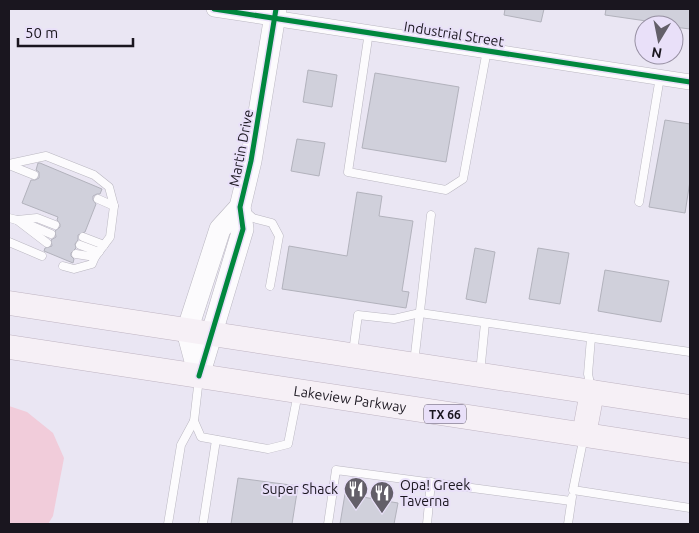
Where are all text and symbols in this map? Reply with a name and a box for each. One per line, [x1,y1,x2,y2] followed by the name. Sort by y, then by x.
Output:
[18,15,132,47] scale bar
[634,15,684,65] north arrow
[403,18,506,50] street label: Industrial Street
[25,24,58,41] text: 50 m
[650,44,663,62] text: N
[226,108,256,188] street label: Martin Drive
[293,383,408,416] street label: Lakeview Parkway
[424,404,466,424] road number: TX 66
[343,476,369,510] restaurant icon: Super Shack
[400,477,470,509] place label: Opa! Greek Taverna
[369,480,395,514] restaurant icon: Opa! Greek Taverna
[262,481,338,497] place label: Super Shack

